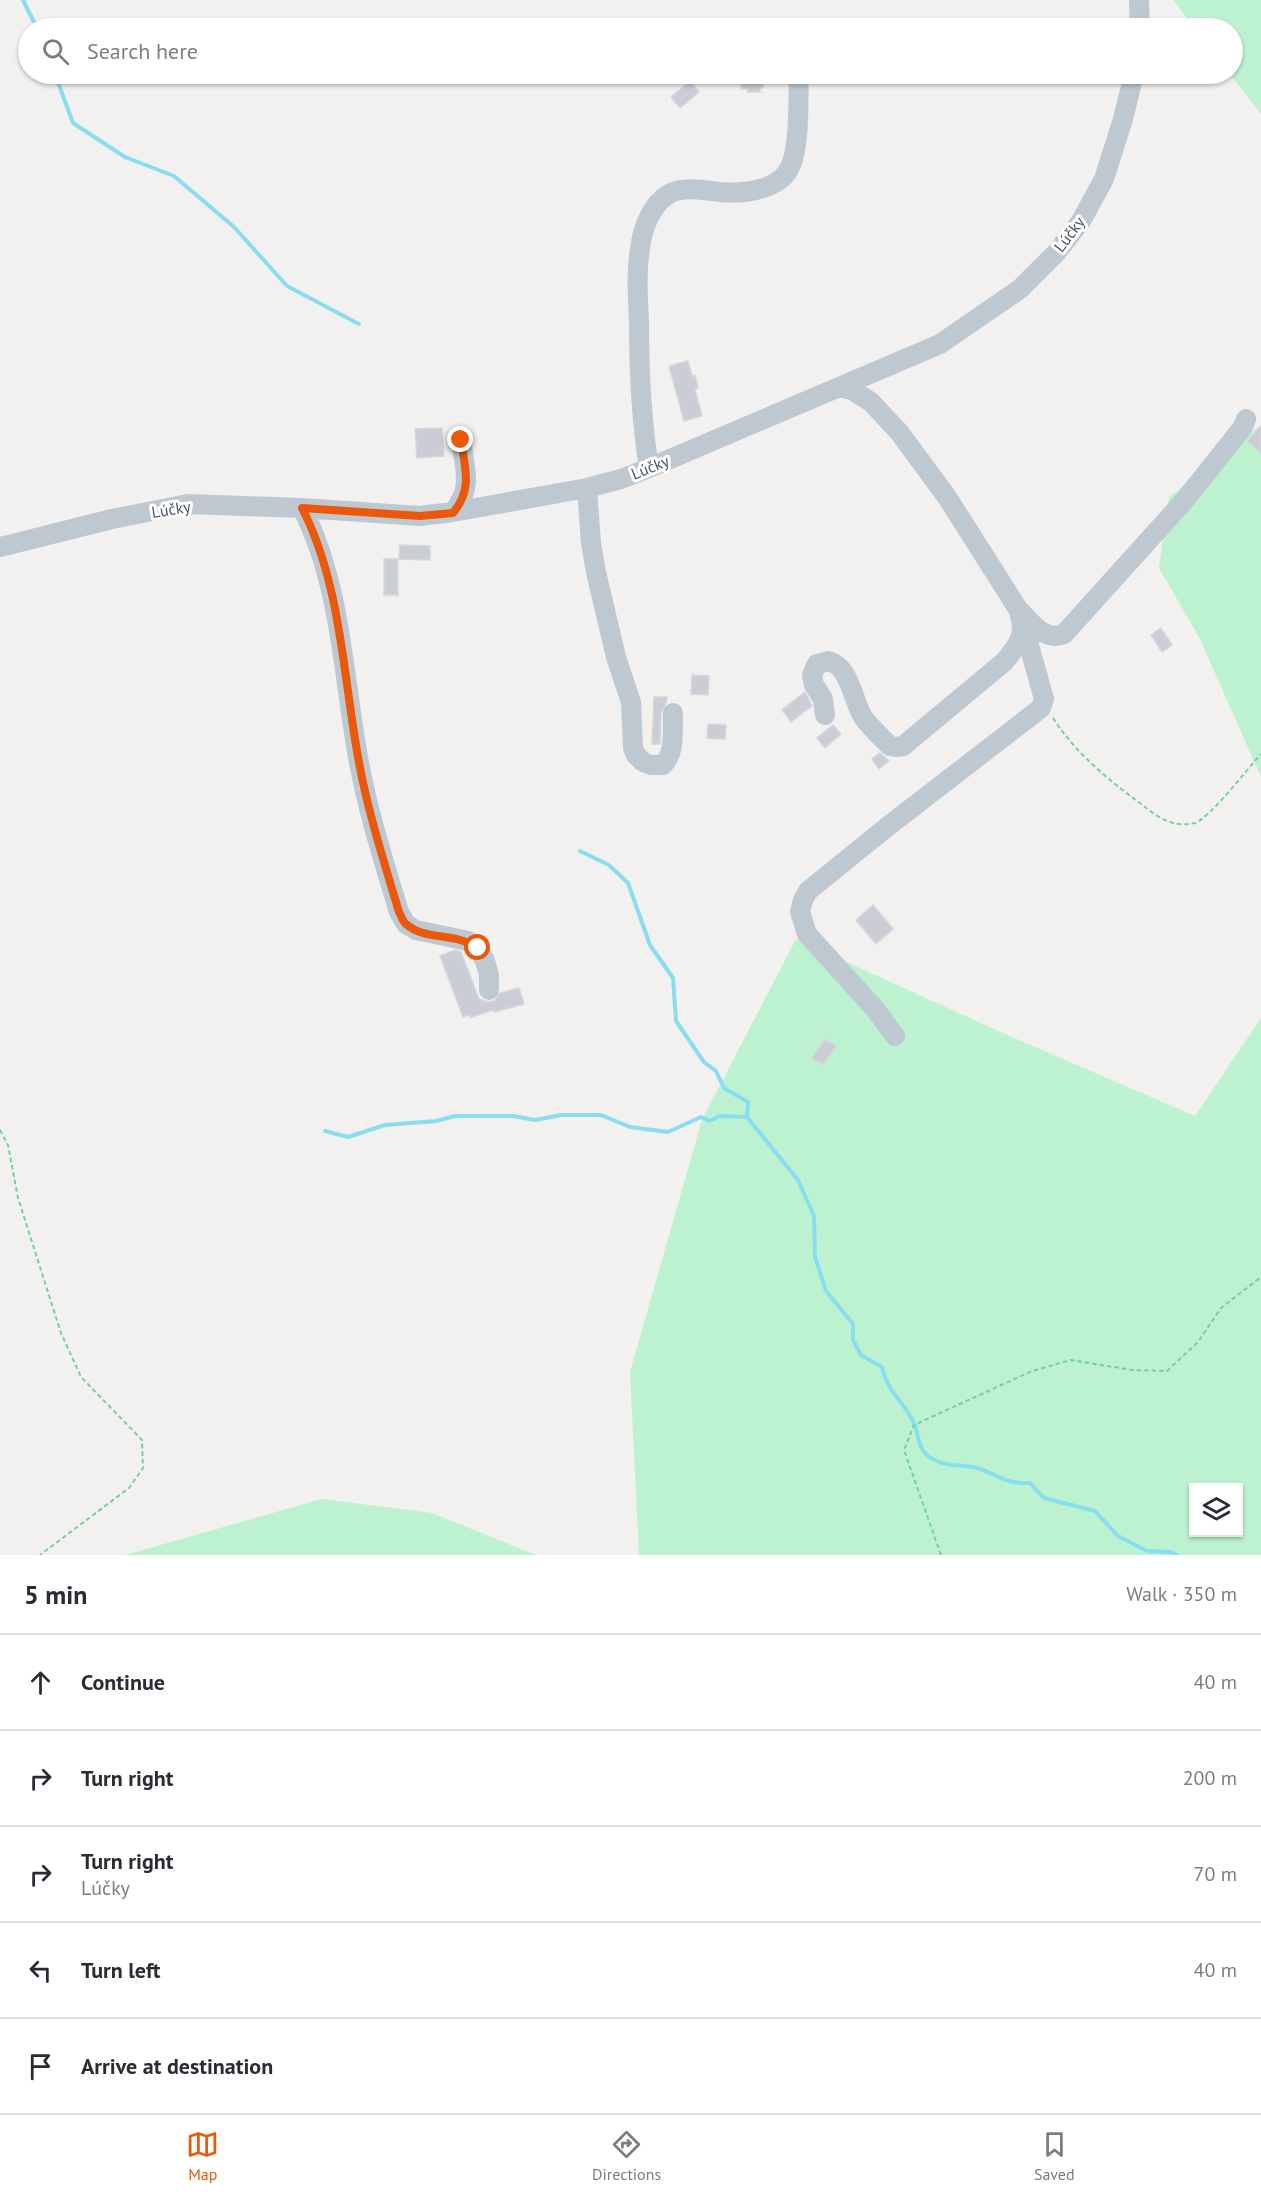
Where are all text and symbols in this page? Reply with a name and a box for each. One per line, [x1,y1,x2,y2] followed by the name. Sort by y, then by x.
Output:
[18,18,1243,84] search box
[39,35,72,68] icon: search
[87,37,198,65] text: Search here
[1049,212,1089,256] street label: Lúčky
[447,426,473,452] route end
[628,450,672,484] street label: Lúčky
[150,496,192,522] street label: Lúčky
[464,934,490,960] route start
[1189,1483,1243,1537] map controls
[1189,1483,1243,1537] button: layers
[24,1578,87,1611] text: 5 min
[1126,1581,1237,1607] text: Walk · 350 m
[24,1666,57,1699] icon: ahead
[81,1668,165,1696] text: Continue
[1194,1669,1237,1695] text: 40 m
[24,1762,57,1795] icon: right
[81,1764,173,1792] text: Turn right
[1183,1765,1237,1791] text: 200 m
[81,1847,173,1875] text: Turn right
[24,1858,57,1891] icon: right
[1194,1861,1237,1887] text: 70 m
[81,1875,130,1901] text: Lúčky
[24,1954,57,1987] icon: left
[81,1956,161,1984] text: Turn left
[1194,1957,1237,1983] text: 40 m
[24,2050,57,2083] icon: arrive
[81,2052,273,2080] text: Arrive at destination
[186,2128,219,2184] tab: Map
[592,2128,661,2184] tab: Directions
[1034,2128,1075,2184] tab: Saved

